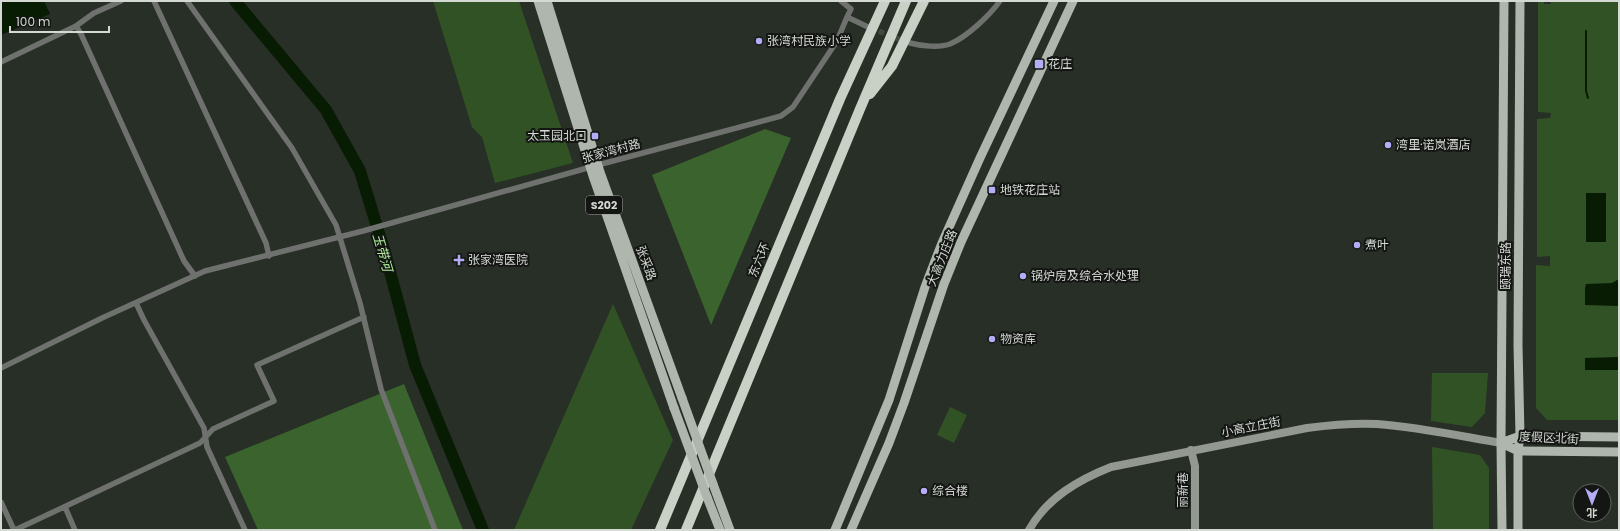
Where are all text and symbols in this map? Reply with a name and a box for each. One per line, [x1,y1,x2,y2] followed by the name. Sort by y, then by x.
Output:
[10,8,109,34] scale bar
[16,13,50,30] text: 100 m
[767,32,851,49] place label: 张湾村民族小学
[754,36,764,46] marker: 张湾村民族小学
[1048,55,1072,72] place label: 花庄
[1033,58,1045,70] marker: 花庄
[527,127,587,144] place label: 太玉园北口
[590,131,600,141] marker: 太玉园北口
[580,135,642,166] street label: 张家湾村路
[1396,136,1471,153] place label: 湾里·诺岚酒店
[1383,140,1393,150] marker: 湾里·诺岚酒店
[1000,181,1060,198] place label: 地铁花庄站
[987,185,997,195] marker: 地铁花庄站
[586,196,622,214] road number: S202
[922,227,961,289] street label: 大高力庄路
[368,231,398,276] water label: 玉带河
[1365,236,1389,253] place label: 煮叶
[744,240,773,280] street label: 东六环
[1352,240,1362,250] marker: 煮叶
[1497,242,1514,290] street label: 颐瑞东路
[632,243,661,283] street label: 张采路
[468,251,528,268] place label: 张家湾医院
[453,254,465,266] marker: 张家湾医院
[1031,267,1139,284] place label: 锅炉房及综合水处理
[1018,271,1028,281] marker: 锅炉房及综合水处理
[1000,330,1036,347] place label: 物资库
[987,334,997,344] marker: 物资库
[1220,412,1282,441] street label: 小高立庄街
[1519,427,1579,448] street label: 度假区北街
[1174,472,1191,508] street label: 丽新巷
[932,482,968,499] place label: 综合楼
[1572,483,1612,523] north arrow
[919,486,929,496] marker: 综合楼
[1587,505,1598,521] text: 北

